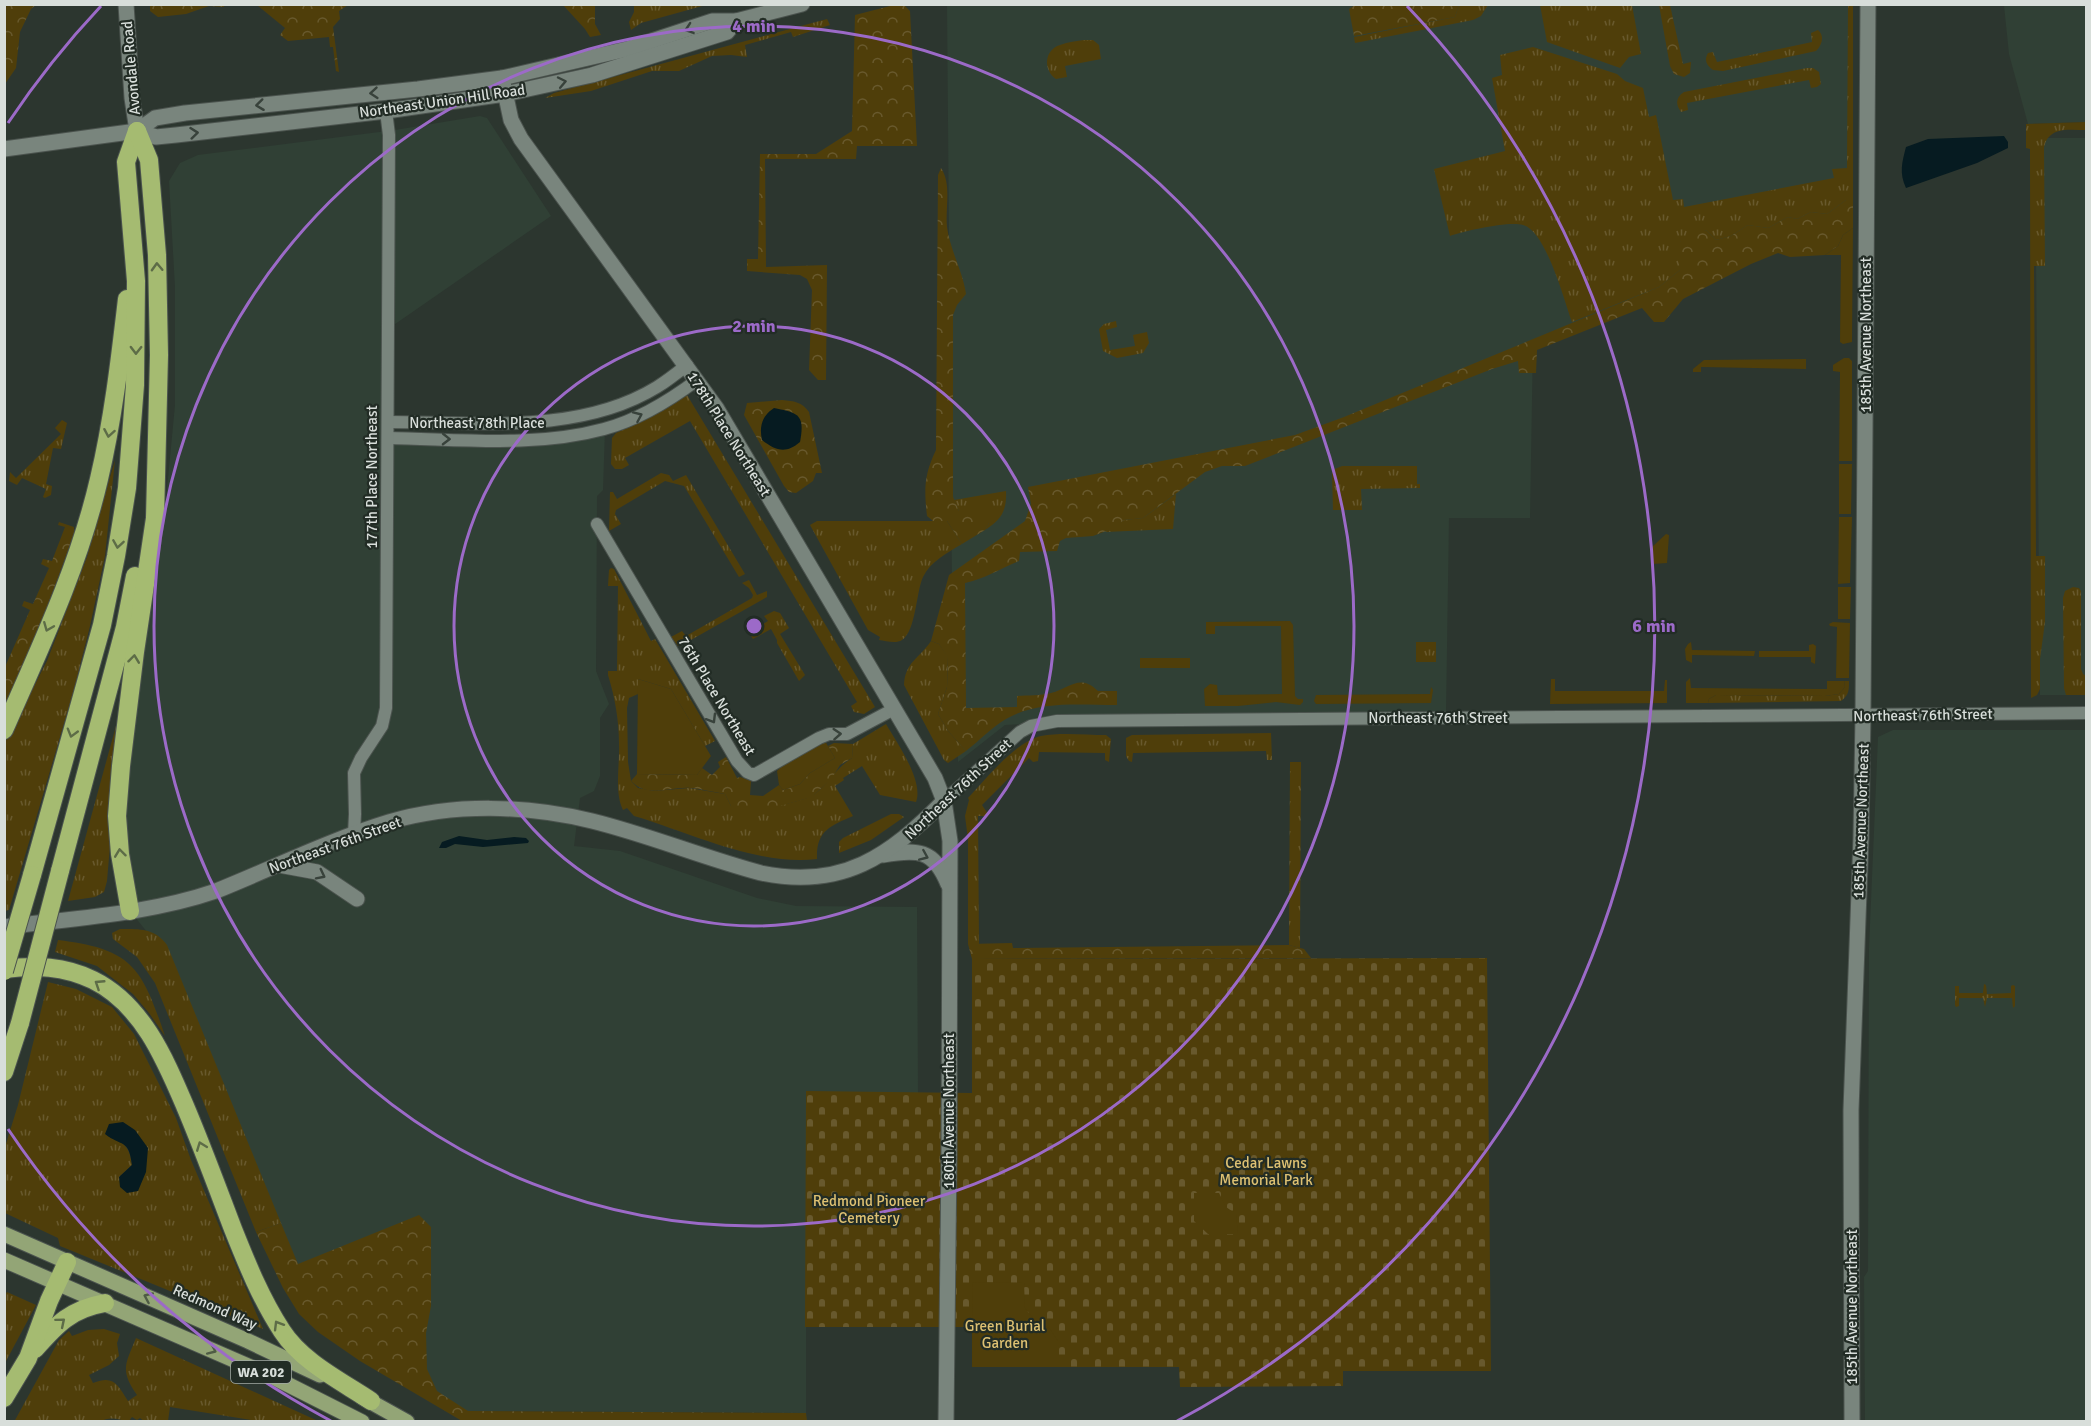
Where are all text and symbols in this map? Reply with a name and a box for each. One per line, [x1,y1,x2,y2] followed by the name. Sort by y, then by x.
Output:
[732,15,776,37] text: 4 min
[118,20,144,116] street label: Avondale Road
[684,21,695,34] one-way arrow
[556,76,566,89] one-way arrow
[358,80,526,122] street label: Northeast Union Hill Road
[370,86,379,99] one-way arrow
[255,98,264,111] one-way arrow
[190,127,199,140] one-way arrow
[1857,257,1875,413] street label: 185th Avenue Northeast
[151,263,164,272] one-way arrow
[732,315,776,337] text: 2 min
[130,346,142,355] one-way arrow
[683,368,775,500] street label: 178th Place Northeast
[363,405,381,549] street label: 177th Place Northeast
[631,411,642,423] one-way arrow
[409,414,545,432] street label: Northeast 78th Place
[103,427,116,437] one-way arrow
[442,433,451,445] one-way arrow
[113,539,125,549] one-way arrow
[1632,615,1676,637] text: 6 min
[744,616,764,636] centre of rings
[43,621,55,632] one-way arrow
[674,633,760,759] street label: 76th Place Northeast
[128,655,140,664] one-way arrow
[1853,705,1993,725] street label: Northeast 76th Street
[1368,709,1508,727] street label: Northeast 76th Street
[705,713,717,723] one-way arrow
[66,728,79,738] one-way arrow
[833,728,842,741] one-way arrow
[901,735,1015,843] street label: Northeast 76th Street
[1849,743,1873,899] street label: 185th Avenue Northeast
[266,813,404,877] street label: Northeast 76th Street
[114,849,127,858] one-way arrow
[917,849,928,861] one-way arrow
[315,868,325,879] one-way arrow
[95,980,105,992] one-way arrow
[940,1033,958,1189] street label: 180th Avenue Northeast
[196,1141,208,1152] one-way arrow
[1219,1154,1313,1189] park label: Cedar Lawns Memorial Park
[813,1192,926,1227] park label: Redmond Pioneer Cemetery
[1843,1229,1861,1385] street label: 185th Avenue Northeast
[170,1280,260,1334] street label: Redmond Way
[143,1292,154,1304] one-way arrow
[965,1317,1045,1352] park label: Green Burial Garden
[54,1318,65,1329] one-way arrow
[273,1321,285,1331] one-way arrow
[205,1343,216,1355] one-way arrow
[231,1361,291,1383] road number: WA 202

